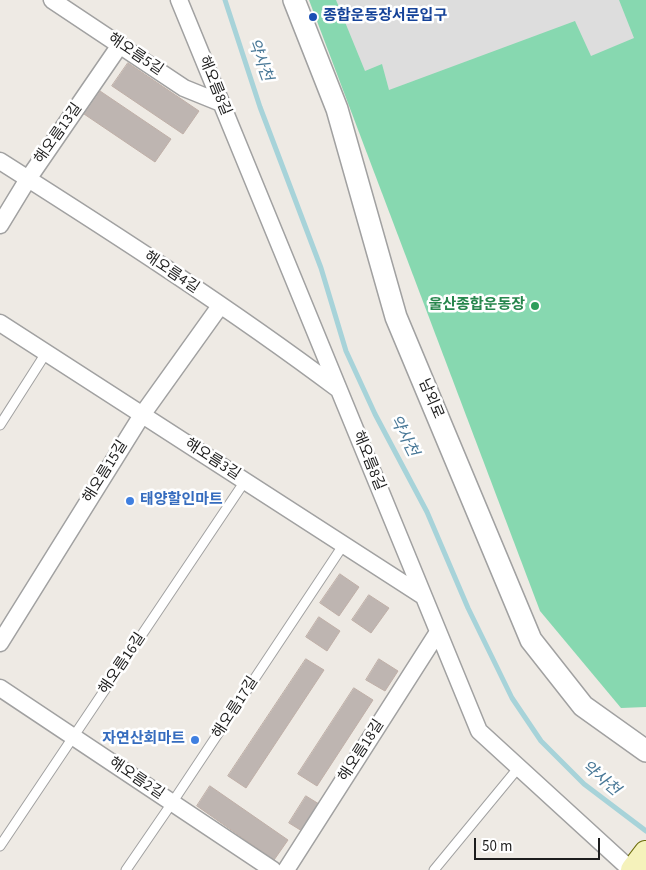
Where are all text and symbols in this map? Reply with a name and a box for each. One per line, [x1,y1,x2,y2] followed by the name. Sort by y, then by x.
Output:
[323,8,447,26] place label: 종합운동장서문입구
[307,11,319,23] marker: 종합운동장서문입구
[104,30,166,80] street label: 해오름5길
[242,36,276,84] water label: 약사천
[194,54,234,118] street label: 해오름8길
[32,100,86,168] street label: 해오름13길
[140,248,202,298] street label: 해오름4길
[428,297,525,315] place label: 울산종합운동장
[529,300,541,312] marker: 울산종합운동장
[414,376,446,422] street label: 남외로
[384,412,422,460] water label: 약사천
[348,429,388,493] street label: 해오름8길
[181,435,243,485] street label: 해오름3길
[80,438,132,506] street label: 해오름15길
[140,492,223,510] place label: 태양할인마트
[124,495,136,507] marker: 태양할인마트
[96,630,150,698] street label: 해오름16길
[209,674,263,742] street label: 해오름17길
[335,717,389,785] street label: 해오름18길
[102,731,185,749] place label: 자연산회마트
[189,734,201,746] marker: 자연산회마트
[105,754,167,804] street label: 해오름2길
[577,757,623,801] water label: 약사천
[476,828,602,860] scale bar
[482,836,512,857] text: 50 m

